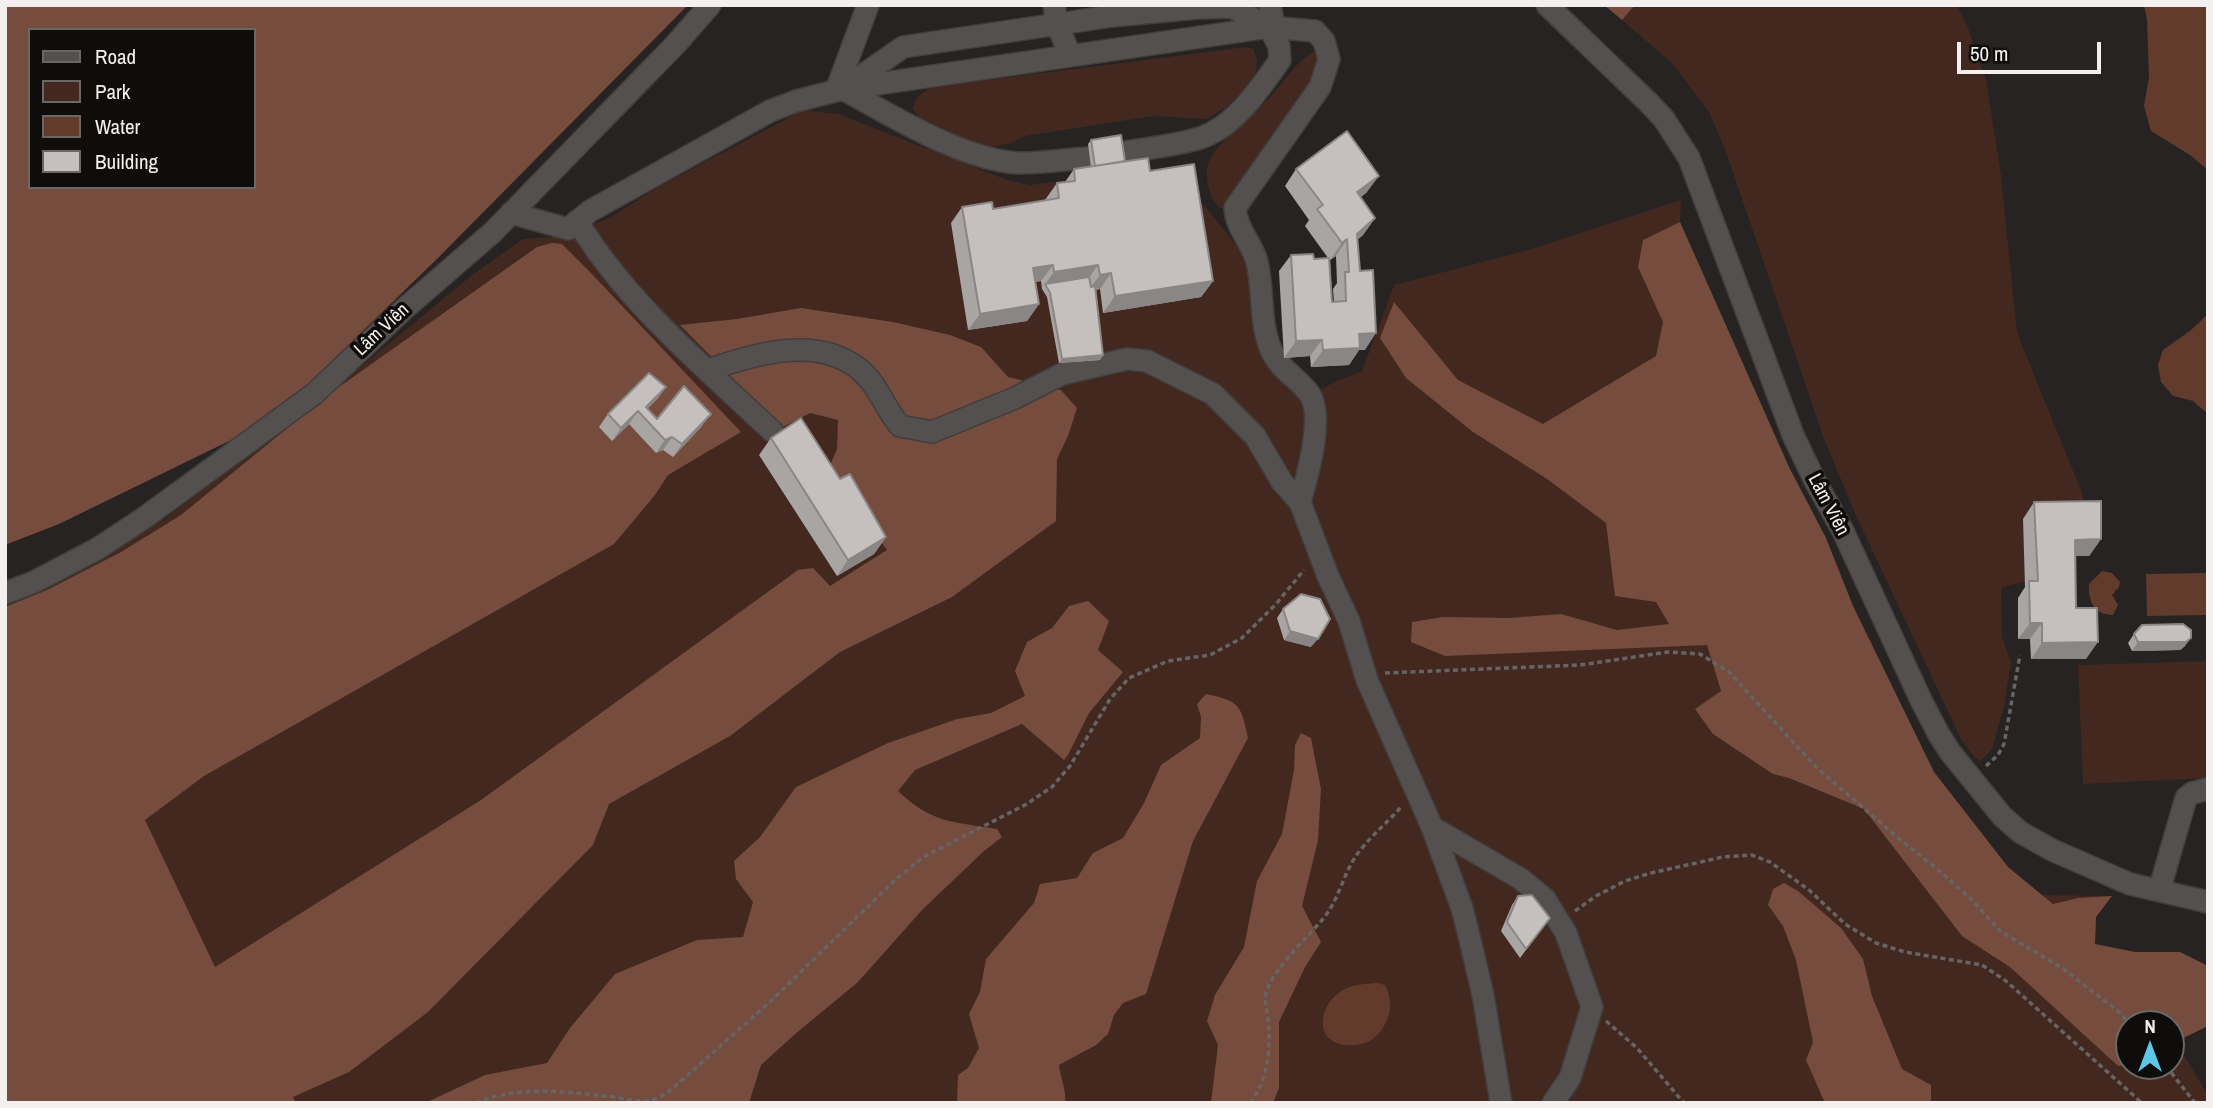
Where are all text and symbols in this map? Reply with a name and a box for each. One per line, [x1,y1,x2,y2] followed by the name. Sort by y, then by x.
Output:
[28,28,256,189] legend
[1961,28,2104,72] scale bar
[1970,39,2008,68] text: 50 m
[95,42,136,71] text: Road
[95,77,130,106] text: Park
[95,112,140,141] text: Water
[95,147,158,176] text: Building
[350,299,414,361] street label: Lâm Viên
[1802,470,1854,540] street label: Lâm Viên
[2115,1010,2185,1080] north arrow
[2144,1013,2156,1039] text: N

